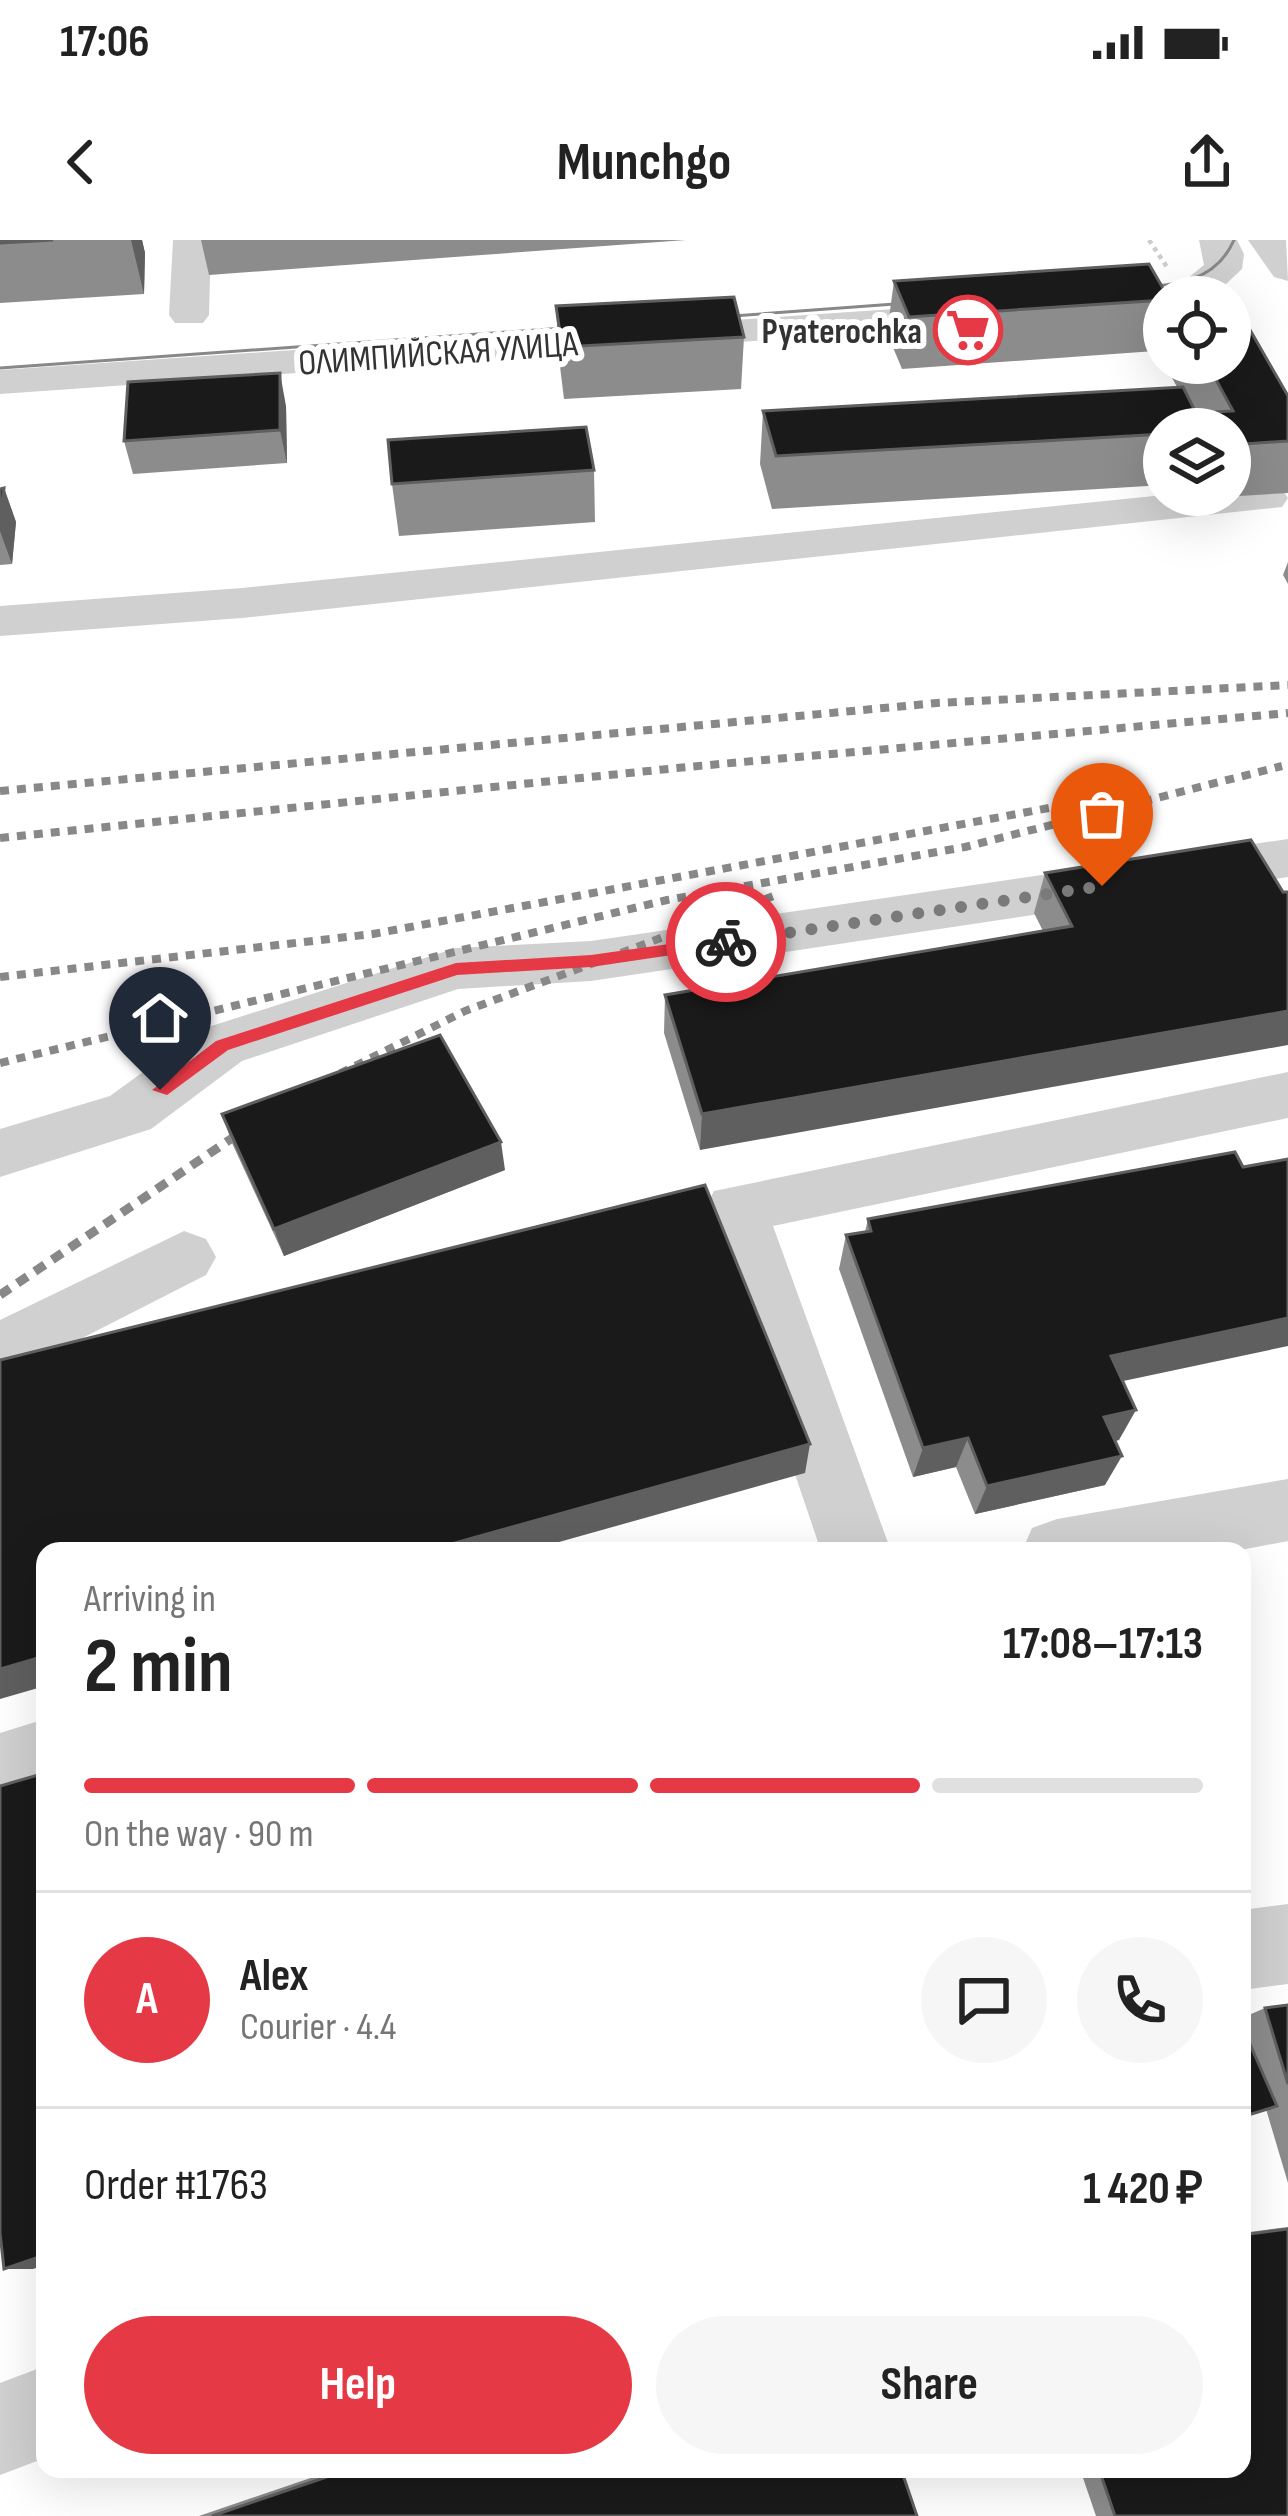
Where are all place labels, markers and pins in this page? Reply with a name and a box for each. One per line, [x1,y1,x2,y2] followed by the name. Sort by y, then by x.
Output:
[933,295,1003,365] supermarket icon: Pyaterochka
[762,311,922,354] place label: Pyaterochka
[1051,763,1153,886] pin
[109,967,211,1090] pin

